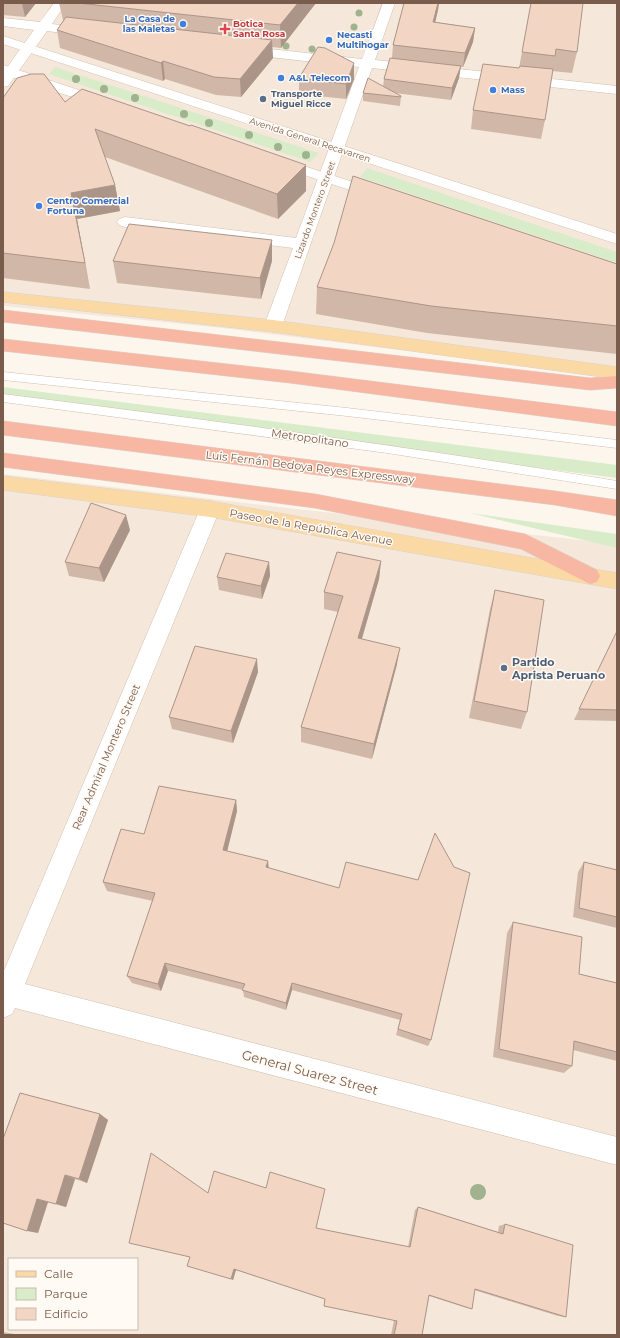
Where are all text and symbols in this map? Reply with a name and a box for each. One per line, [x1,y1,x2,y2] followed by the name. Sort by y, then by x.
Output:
[123,13,175,34] place label: La Casa de las Maletas
[233,18,285,39] place label: Botica Santa Rosa
[178,19,188,29] marker: La Casa de las Maletas
[220,24,230,34] marker: Botica Santa Rosa
[337,29,389,50] place label: Necasti Multihogar
[324,35,334,45] marker: Necasti Multihogar
[288,72,350,83] place label: A&L Telecom
[276,73,286,83] marker: A&L Telecom
[501,84,525,95] place label: Mass
[488,85,498,95] marker: Mass
[271,88,332,109] place label: Transporte Miguel Ricce
[258,94,268,104] marker: Transporte Miguel Ricce
[248,115,372,164] street label: Avenida General Recavarren
[292,159,337,260] street label: Lizardo Montero Street
[47,195,129,216] place label: Centro Comercial Fortuna
[34,201,44,211] marker: Centro Comercial Fortuna
[270,426,350,450] street label: Metropolitano
[205,447,415,487] street label: Luis Fernán Bedoya Reyes Expressway
[228,506,394,548] street label: Paseo de la República Avenue
[511,655,605,682] place label: Partido Aprista Peruano
[499,663,509,673] marker: Partido Aprista Peruano
[69,681,143,832] street label: Rear Admiral Montero Street
[240,1046,380,1098] street label: General Suarez Street
[8,1258,138,1330] legend
[44,1266,73,1281] text: Calle
[44,1286,88,1301] text: Parque
[44,1306,88,1321] text: Edificio

